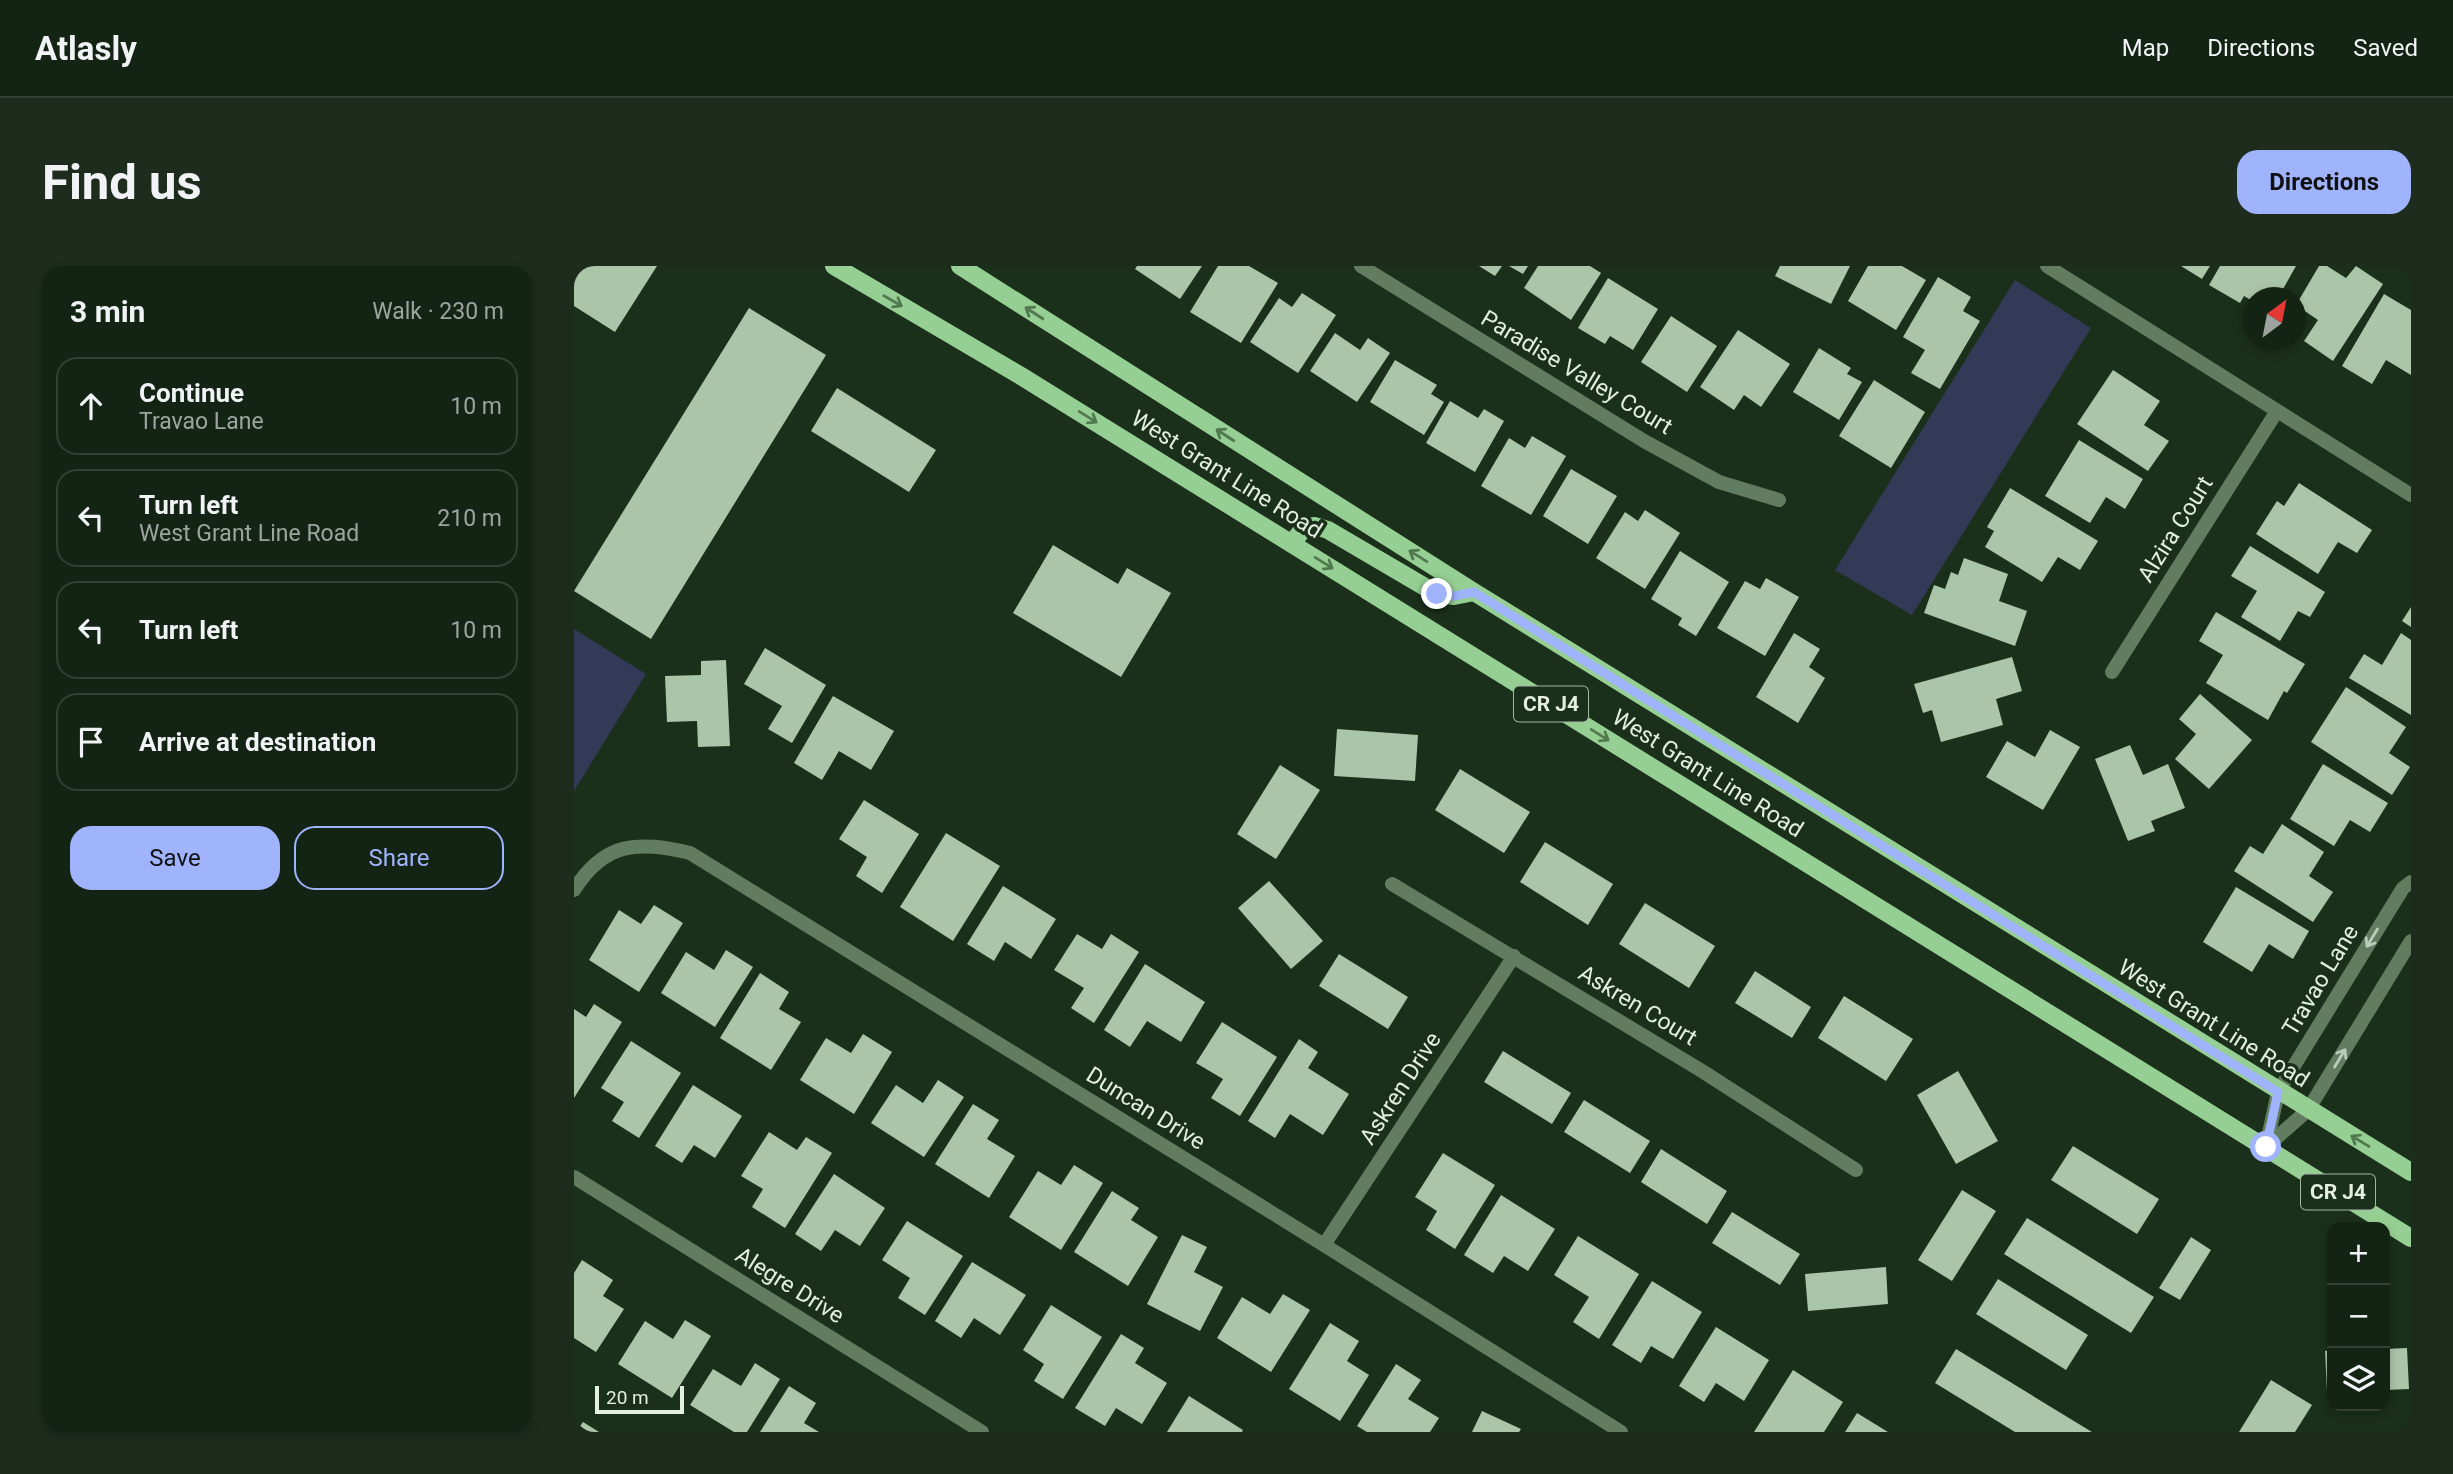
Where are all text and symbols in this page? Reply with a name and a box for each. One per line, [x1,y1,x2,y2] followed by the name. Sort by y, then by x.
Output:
[35,29,137,68] text: Atlasly
[2122,34,2169,62] text: Map
[2207,34,2315,62] text: Directions
[2353,34,2418,62] text: Saved
[2237,150,2411,214] button: Directions
[42,154,202,211] text: Find us
[2243,287,2306,350] north arrow
[70,294,145,329] text: 3 min
[883,294,903,308] one-way arrow
[372,298,504,325] text: Walk · 230 m
[1024,305,1044,319] one-way arrow
[1476,305,1677,440] street label: Paradise Valley Court
[139,378,244,408] text: Continue
[72,387,110,425] icon: ahead
[450,393,502,420] text: 10 m
[1126,405,1327,544] street label: West Grant Line Road
[139,408,264,435] text: Travao Lane
[1078,411,1098,425] one-way arrow
[1216,428,1236,442] one-way arrow
[2132,471,2219,587] street label: Alzira Court
[139,490,238,520] text: Turn left
[72,499,110,537] icon: left
[437,505,502,532] text: 210 m
[139,520,359,547] text: West Grant Line Road
[1408,549,1428,563] one-way arrow
[1313,556,1333,570] one-way arrow
[1421,578,1452,609] route end
[72,611,110,649] icon: left
[139,615,238,645] text: Turn left
[450,617,502,644] text: 10 m
[1514,686,1588,722] road number: CR J4
[1607,704,1808,843] street label: West Grant Line Road
[72,723,110,761] icon: arrive
[139,727,376,757] text: Arrive at destination
[1590,727,1609,742] one-way arrow
[70,826,280,890] button: Save
[294,826,504,890] button: Share
[2277,920,2364,1041] street label: Travao Lane
[2365,927,2379,947] one-way arrow
[2113,954,2314,1093] street label: West Grant Line Road
[1574,960,1702,1051] street label: Askren Court
[1354,1027,1447,1149] street label: Askren Drive
[2333,1048,2347,1068] one-way arrow
[1081,1061,1210,1156] street label: Duncan Drive
[2250,1131,2281,1162] route start
[2350,1134,2370,1148] one-way arrow
[2301,1174,2375,1210] road number: CR J4
[2327,1222,2390,1411] map controls
[2327,1222,2390,1285] button: +
[730,1241,849,1329] street label: Alegre Drive
[2327,1285,2390,1348] button: −
[2327,1348,2390,1411] button: layers
[595,1383,684,1415] scale bar
[606,1386,649,1409] text: 20 m

